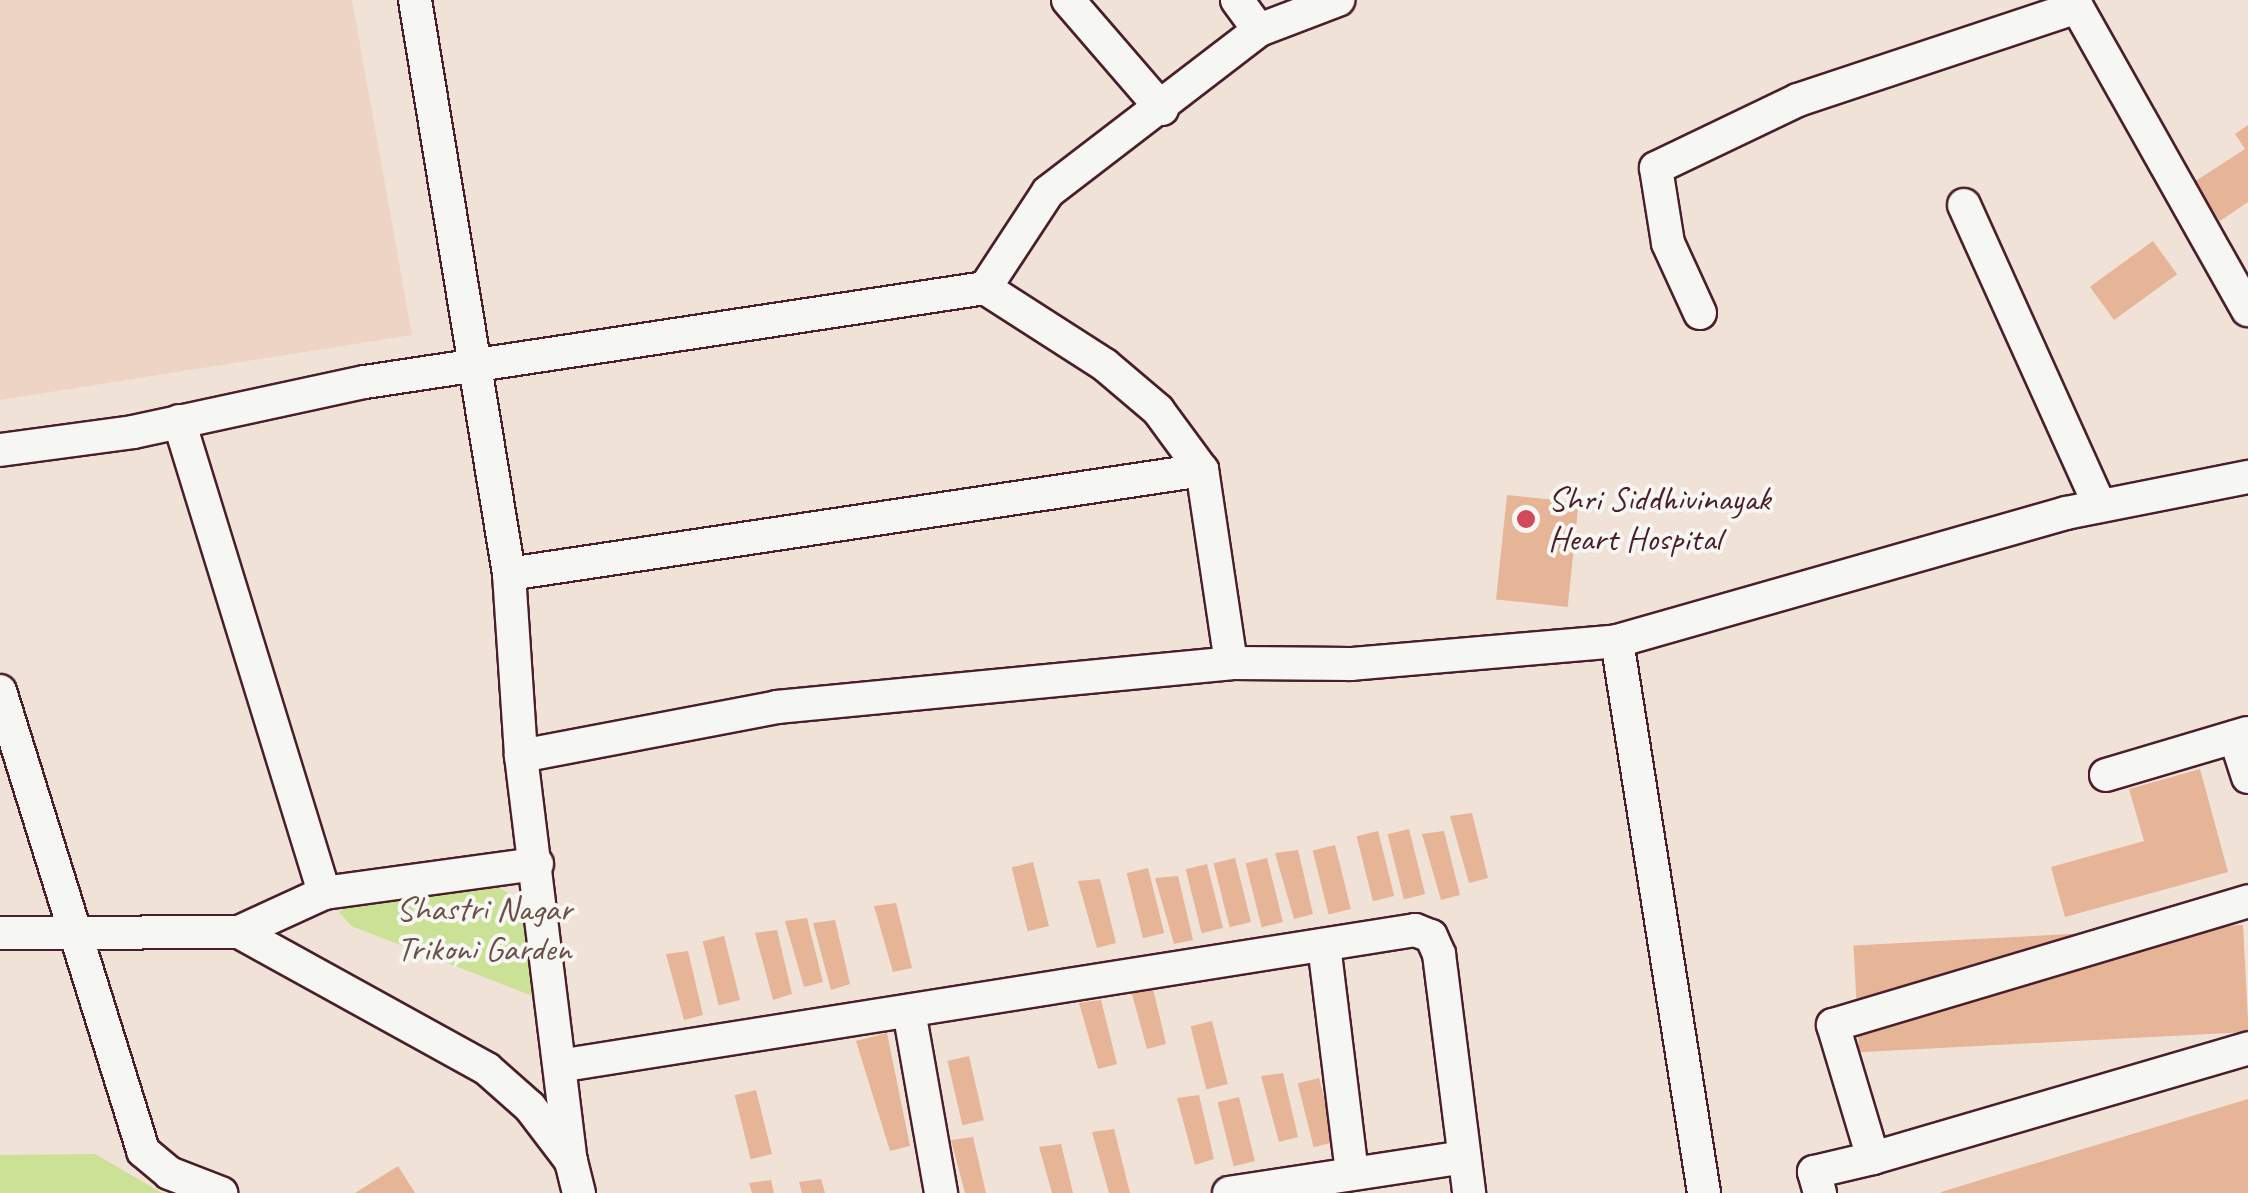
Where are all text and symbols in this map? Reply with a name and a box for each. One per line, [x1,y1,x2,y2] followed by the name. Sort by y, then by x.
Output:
[1548,478,1772,560] place label: Shri Siddhivinayak Heart Hospital
[1513,506,1539,532] marker: Shri Siddhivinayak Heart Hospital
[396,888,572,970] park label: Shastri Nagar Trikoni Garden

